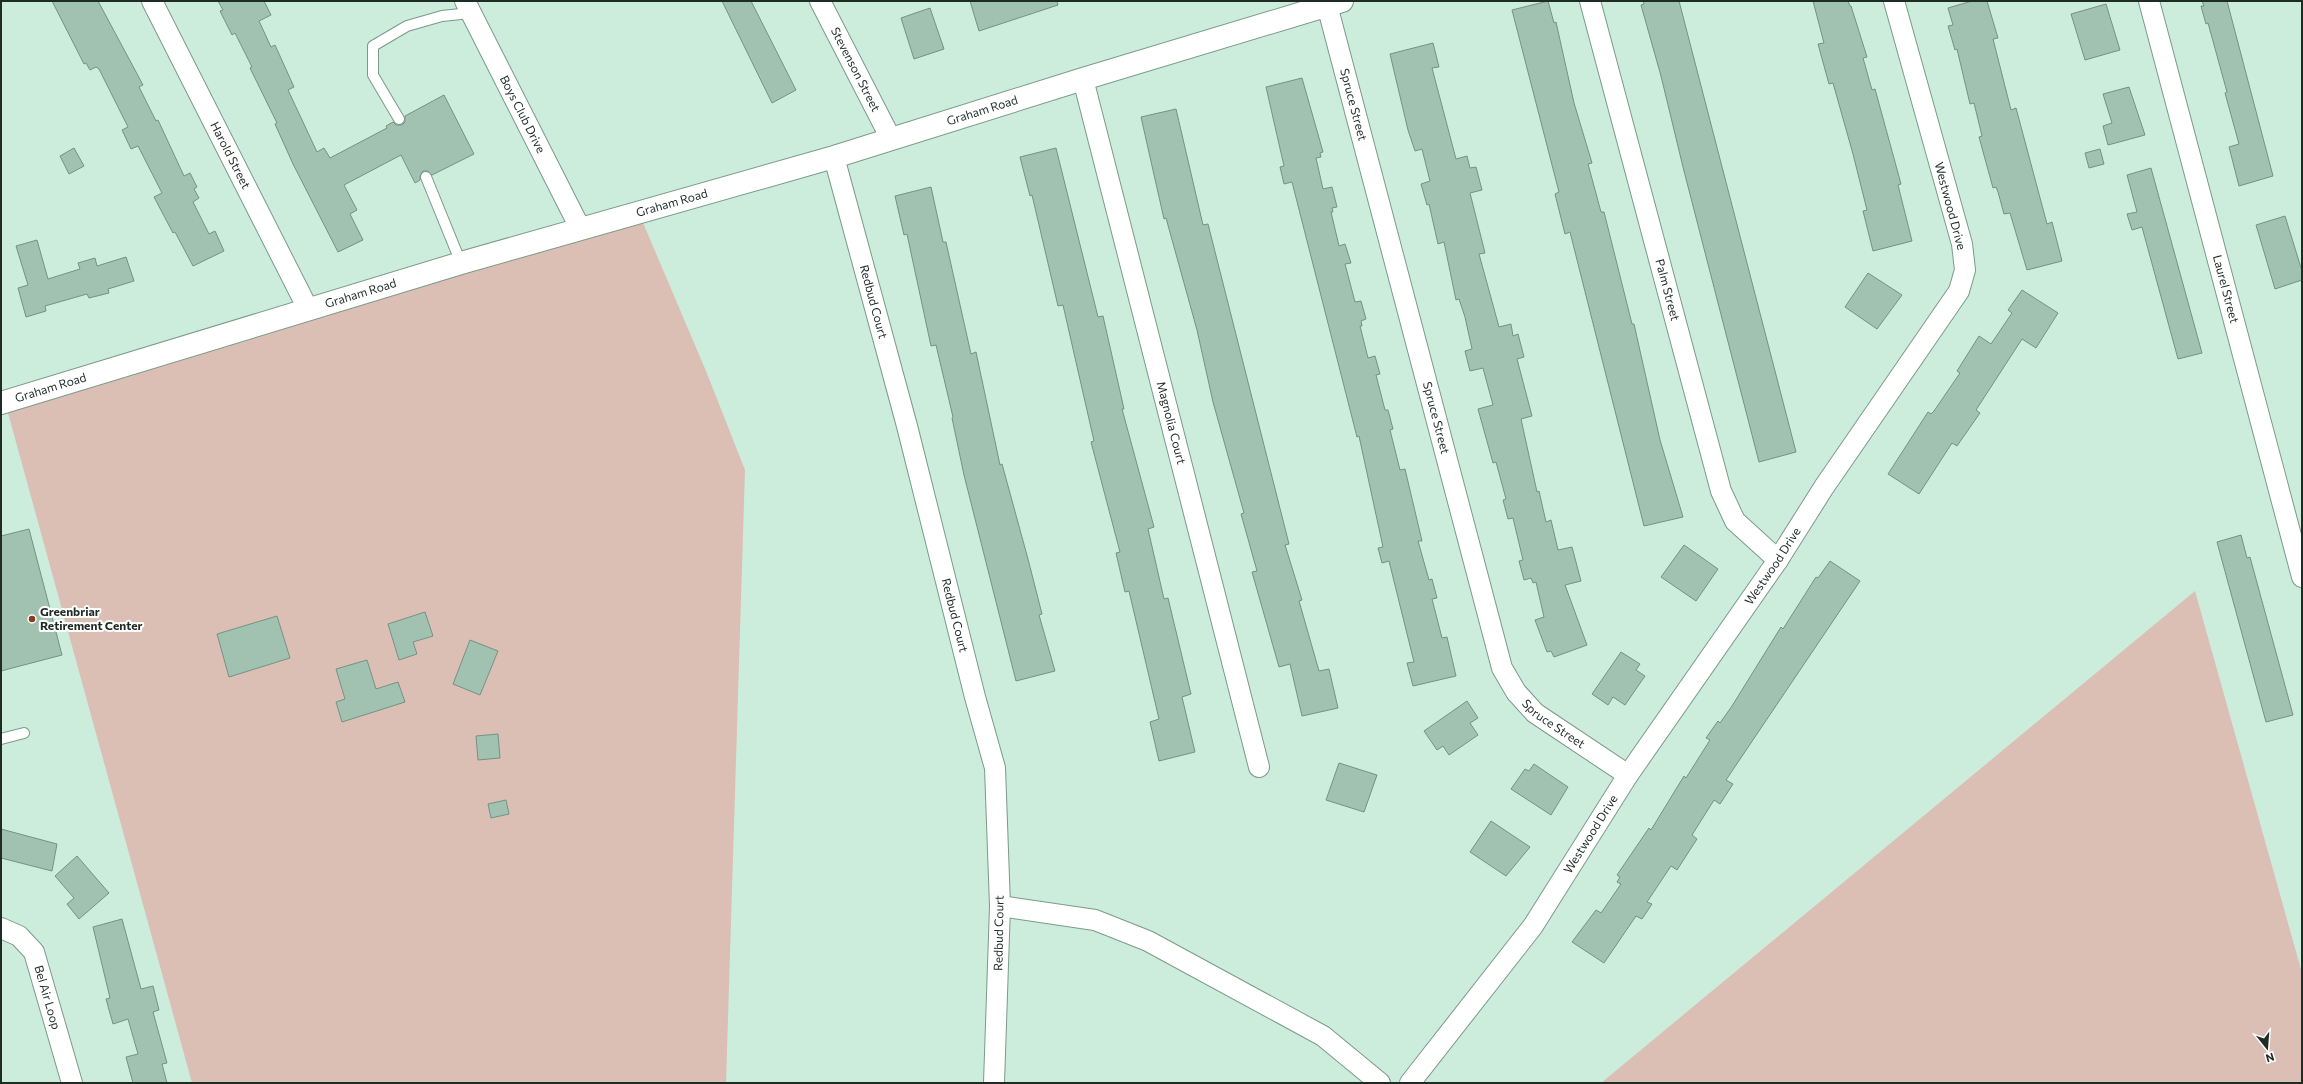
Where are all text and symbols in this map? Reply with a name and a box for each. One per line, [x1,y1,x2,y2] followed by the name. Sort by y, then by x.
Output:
[829,24,884,114] street label: Stevenson Street
[1338,67,1371,142] street label: Spruce Street
[498,73,549,155] street label: Boys Club Drive
[945,92,1019,127] street label: Graham Road
[208,119,254,191] street label: Harold Street
[1933,160,1969,251] street label: Westwood Drive
[634,185,709,219] street label: Graham Road
[2211,253,2242,325] street label: Laurel Street
[1653,257,1683,322] street label: Palm Street
[858,263,891,340] street label: Redbud Court
[323,275,398,310] street label: Graham Road
[13,369,88,404] street label: Graham Road
[1155,380,1189,466] street label: Magnolia Court
[1421,380,1453,455] street label: Spruce Street
[1741,524,1803,607] street label: Westwood Drive
[939,577,972,654] street label: Redbud Court
[40,604,143,632] place label: Greenbriar Retirement Center
[27,614,37,624] marker: Greenbriar Retirement Center
[1520,696,1588,750] street label: Spruce Street
[1560,792,1620,875] street label: Westwood Drive
[990,895,1006,971] street label: Redbud Court
[32,963,64,1031] street label: Bel Air Loop
[2247,1028,2287,1068] north arrow
[2264,1051,2276,1065] text: N

